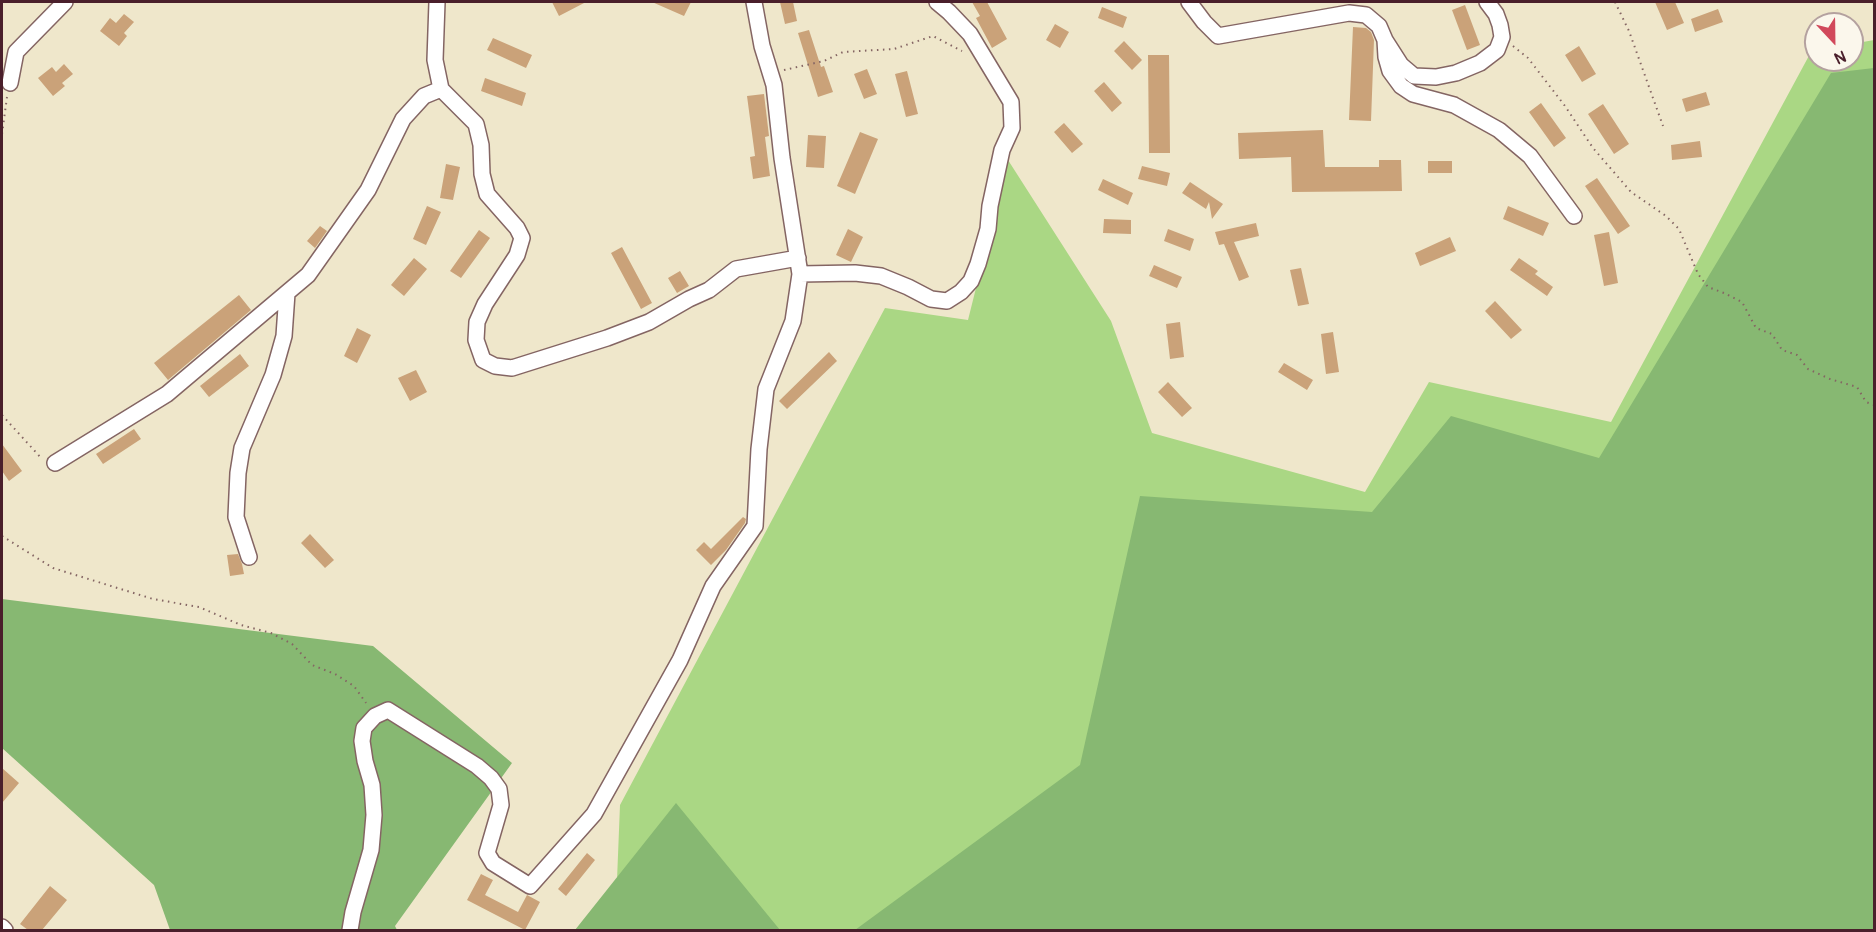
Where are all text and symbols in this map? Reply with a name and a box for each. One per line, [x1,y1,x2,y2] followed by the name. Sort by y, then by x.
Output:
[1804,12,1864,72] north arrow
[1831,46,1849,68] text: N

